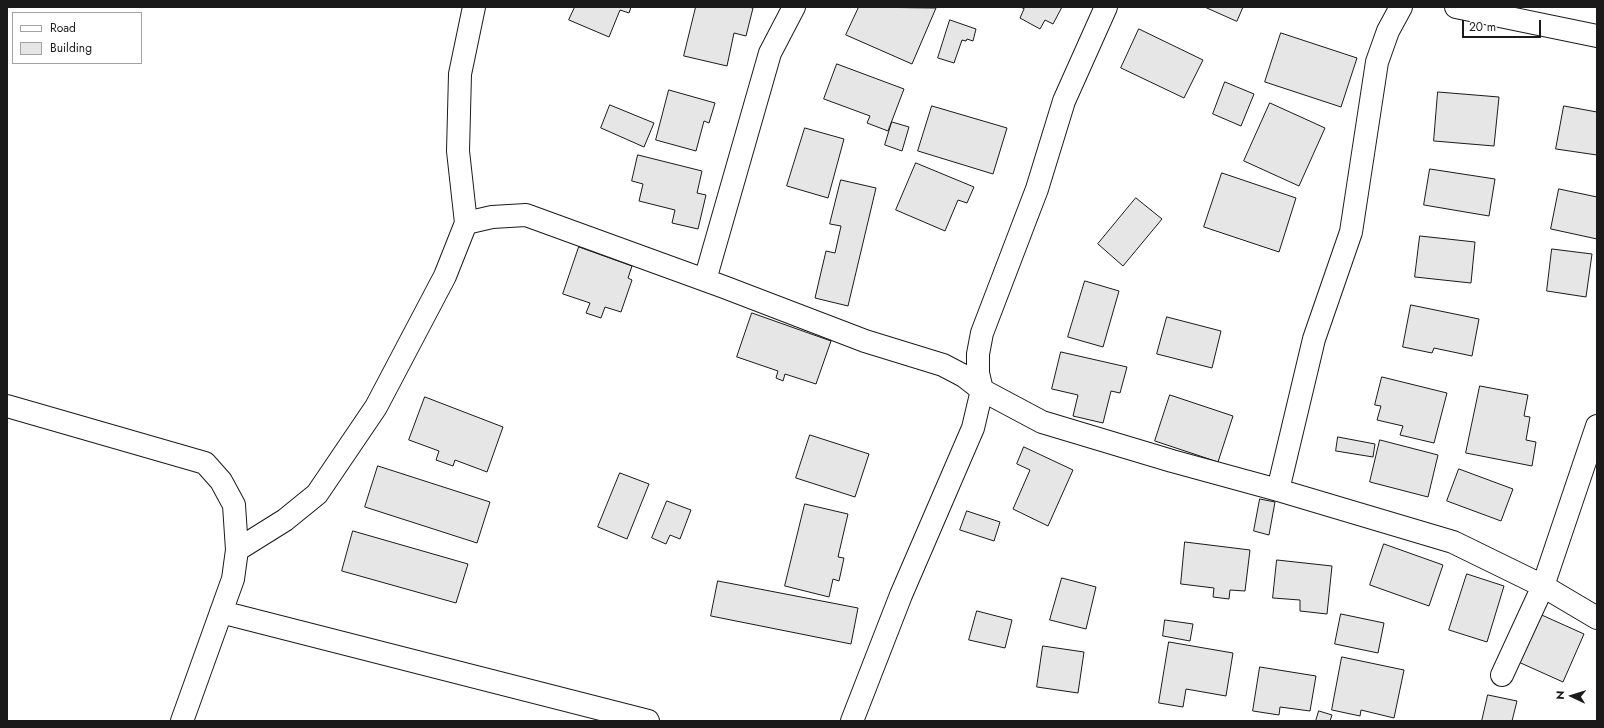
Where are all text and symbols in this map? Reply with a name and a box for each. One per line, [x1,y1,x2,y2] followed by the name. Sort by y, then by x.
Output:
[12,12,142,64] legend
[1464,12,1543,38] scale bar
[1469,18,1496,36] text: 20 m
[50,19,76,37] text: Road
[50,39,92,57] text: Building
[1552,676,1592,716] north arrow
[1552,690,1568,700] text: N

